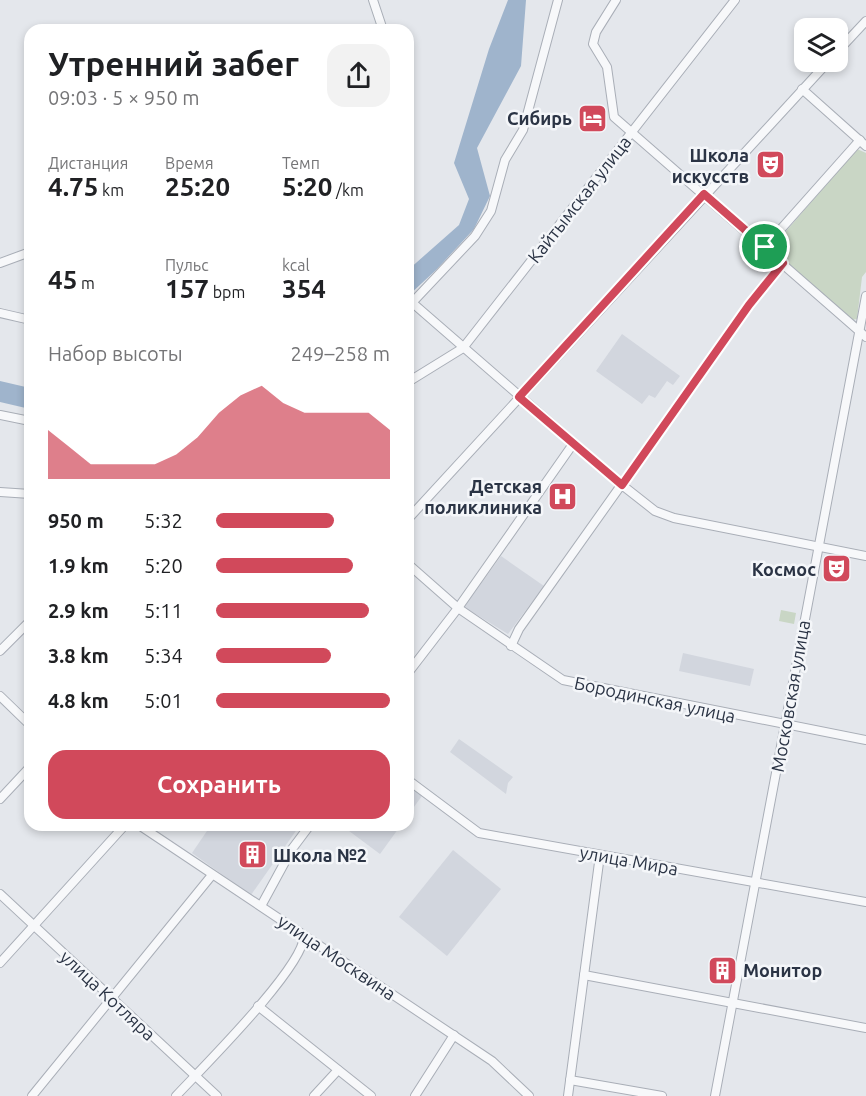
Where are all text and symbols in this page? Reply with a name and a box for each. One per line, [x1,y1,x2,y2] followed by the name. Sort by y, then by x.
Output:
[794,18,848,72] map controls
[794,18,848,72] button: layers
[327,44,390,107] button: share
[48,45,299,82] text: Утренний забег
[48,86,200,109] text: 09:03 · 5 × 950 m
[577,102,609,134] hotel icon: Сибирь
[507,108,572,128] place label: Сибирь
[523,132,635,266] street label: Кайтымская улица
[672,145,749,186] place label: Школа искусств
[754,149,786,181] theatre icon: Школа искусств
[48,154,128,172] text: Дистанция
[165,154,214,172] text: Время
[282,154,320,172] text: Темп
[48,172,98,201] text: 4.75
[165,172,230,201] text: 25:20
[282,172,332,201] text: 5:20
[98,181,124,199] text: km
[332,181,364,199] text: /km
[739,221,790,272] pin
[748,230,781,263] icon: arrive
[165,256,209,274] text: Пульс
[282,256,310,274] text: kcal
[48,265,77,294] text: 45
[77,274,95,292] text: m
[165,274,209,303] text: 157
[282,274,326,303] text: 354
[209,283,245,301] text: bpm
[48,342,183,365] text: Набор высоты
[291,342,390,365] text: 249–258 m
[424,476,542,517] place label: Детская поликлиника
[547,480,579,512] hospital icon: Детская поликлиника
[48,509,104,532] text: 950 m
[144,509,183,532] text: 5:32
[821,553,853,585] theatre icon: Космос
[48,554,109,577] text: 1.9 km
[144,554,183,577] text: 5:20
[752,559,816,579] place label: Космос
[48,599,109,622] text: 2.9 km
[144,599,183,622] text: 5:11
[767,618,813,774] street label: Московская улица
[48,644,109,667] text: 3.8 km
[144,644,183,667] text: 5:34
[573,672,737,726] street label: Бородинская улица
[48,689,109,712] text: 4.8 km
[144,689,183,712] text: 5:01
[48,750,390,819] button: Сохранить
[236,839,268,871] building icon: Школа №2
[578,842,680,878] street label: улица Мира
[273,845,367,865] place label: Школа №2
[274,910,400,1004] street label: улица Москвина
[56,946,160,1044] street label: улица Котляра
[706,954,738,986] building icon: Монитор
[743,960,822,980] place label: Монитор

